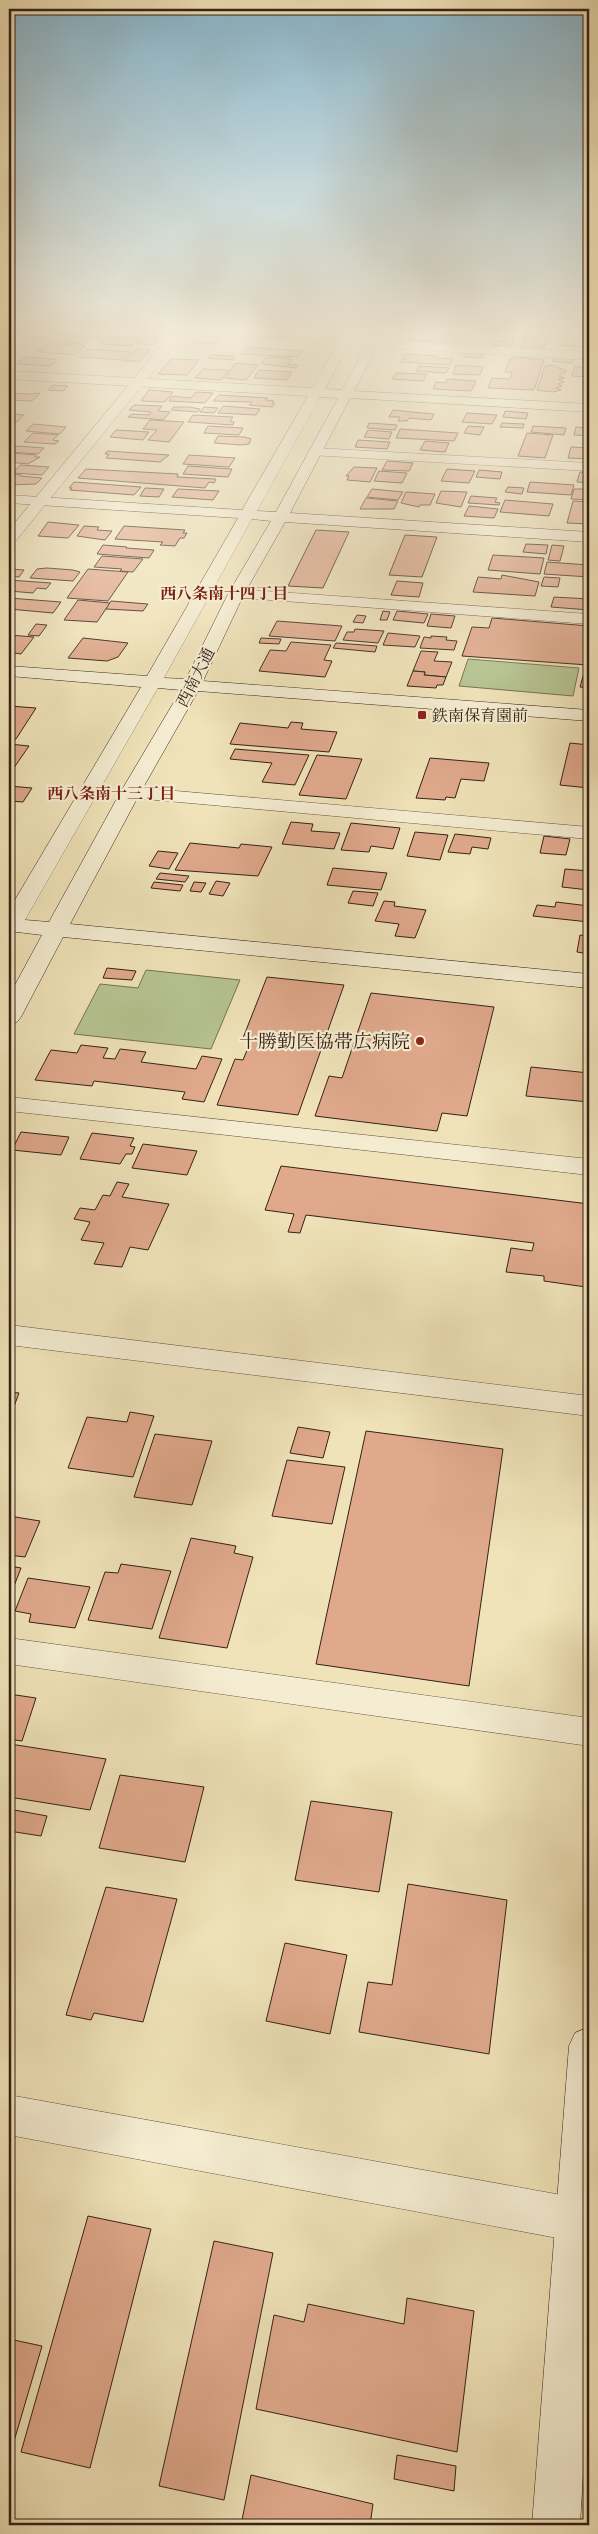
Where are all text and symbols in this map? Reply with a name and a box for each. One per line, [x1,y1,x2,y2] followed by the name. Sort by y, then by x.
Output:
[160,584,288,603] district label: 西八条南十四丁目
[172,644,218,710] street label: 西南大通
[431,706,528,725] place label: 鉄南保育園前
[416,709,428,721] marker: 鉄南保育園前
[47,784,175,803] district label: 西八条南十三丁目
[239,1030,410,1053] place label: 十勝勤医協帯広病院
[414,1035,426,1047] marker: 十勝勤医協帯広病院

